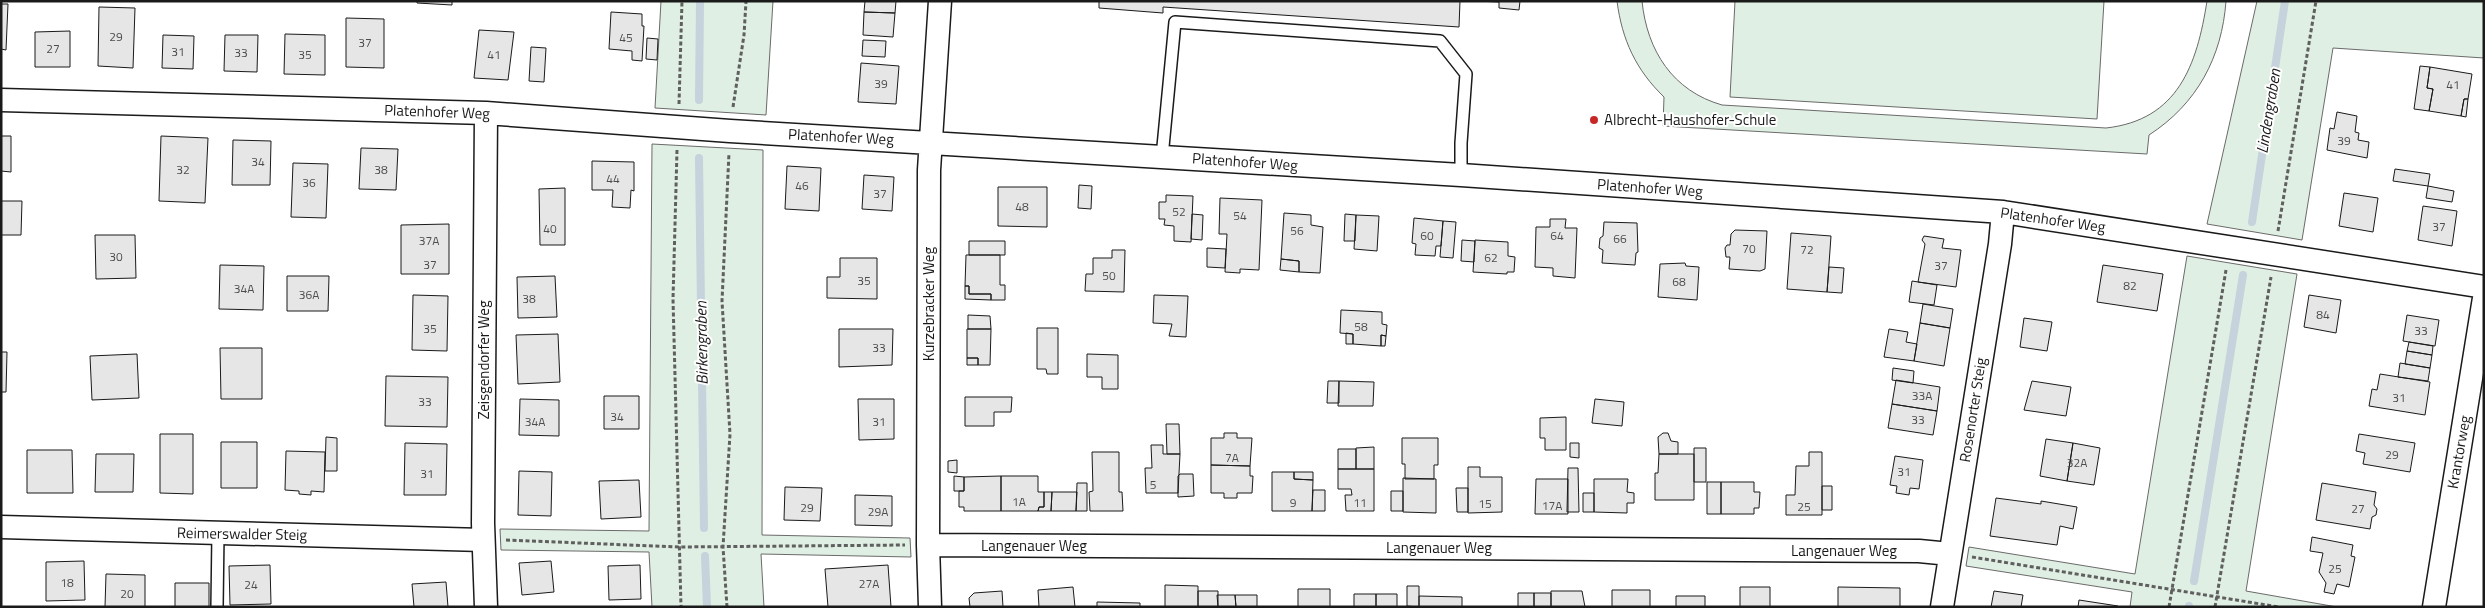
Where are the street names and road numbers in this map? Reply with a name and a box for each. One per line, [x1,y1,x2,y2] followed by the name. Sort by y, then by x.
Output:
[384,98,491,125] street label: Platenhofer Weg
[788,122,895,151] street label: Platenhofer Weg
[1191,146,1299,177] street label: Platenhofer Weg
[1596,172,1704,203] street label: Platenhofer Weg
[1999,201,2107,238] street label: Platenhofer Weg
[917,247,940,361] street label: Kurzebracker Weg
[472,300,495,420] street label: Zeisgendorfer Weg
[1953,356,1992,464] street label: Rosenorter Steig
[2441,413,2476,490] street label: Krantorweg
[177,521,308,546] street label: Reimerswalder Steig
[981,534,1087,557] street label: Langenauer Weg
[1386,536,1492,559] street label: Langenauer Weg
[1791,539,1897,562] street label: Langenauer Weg

